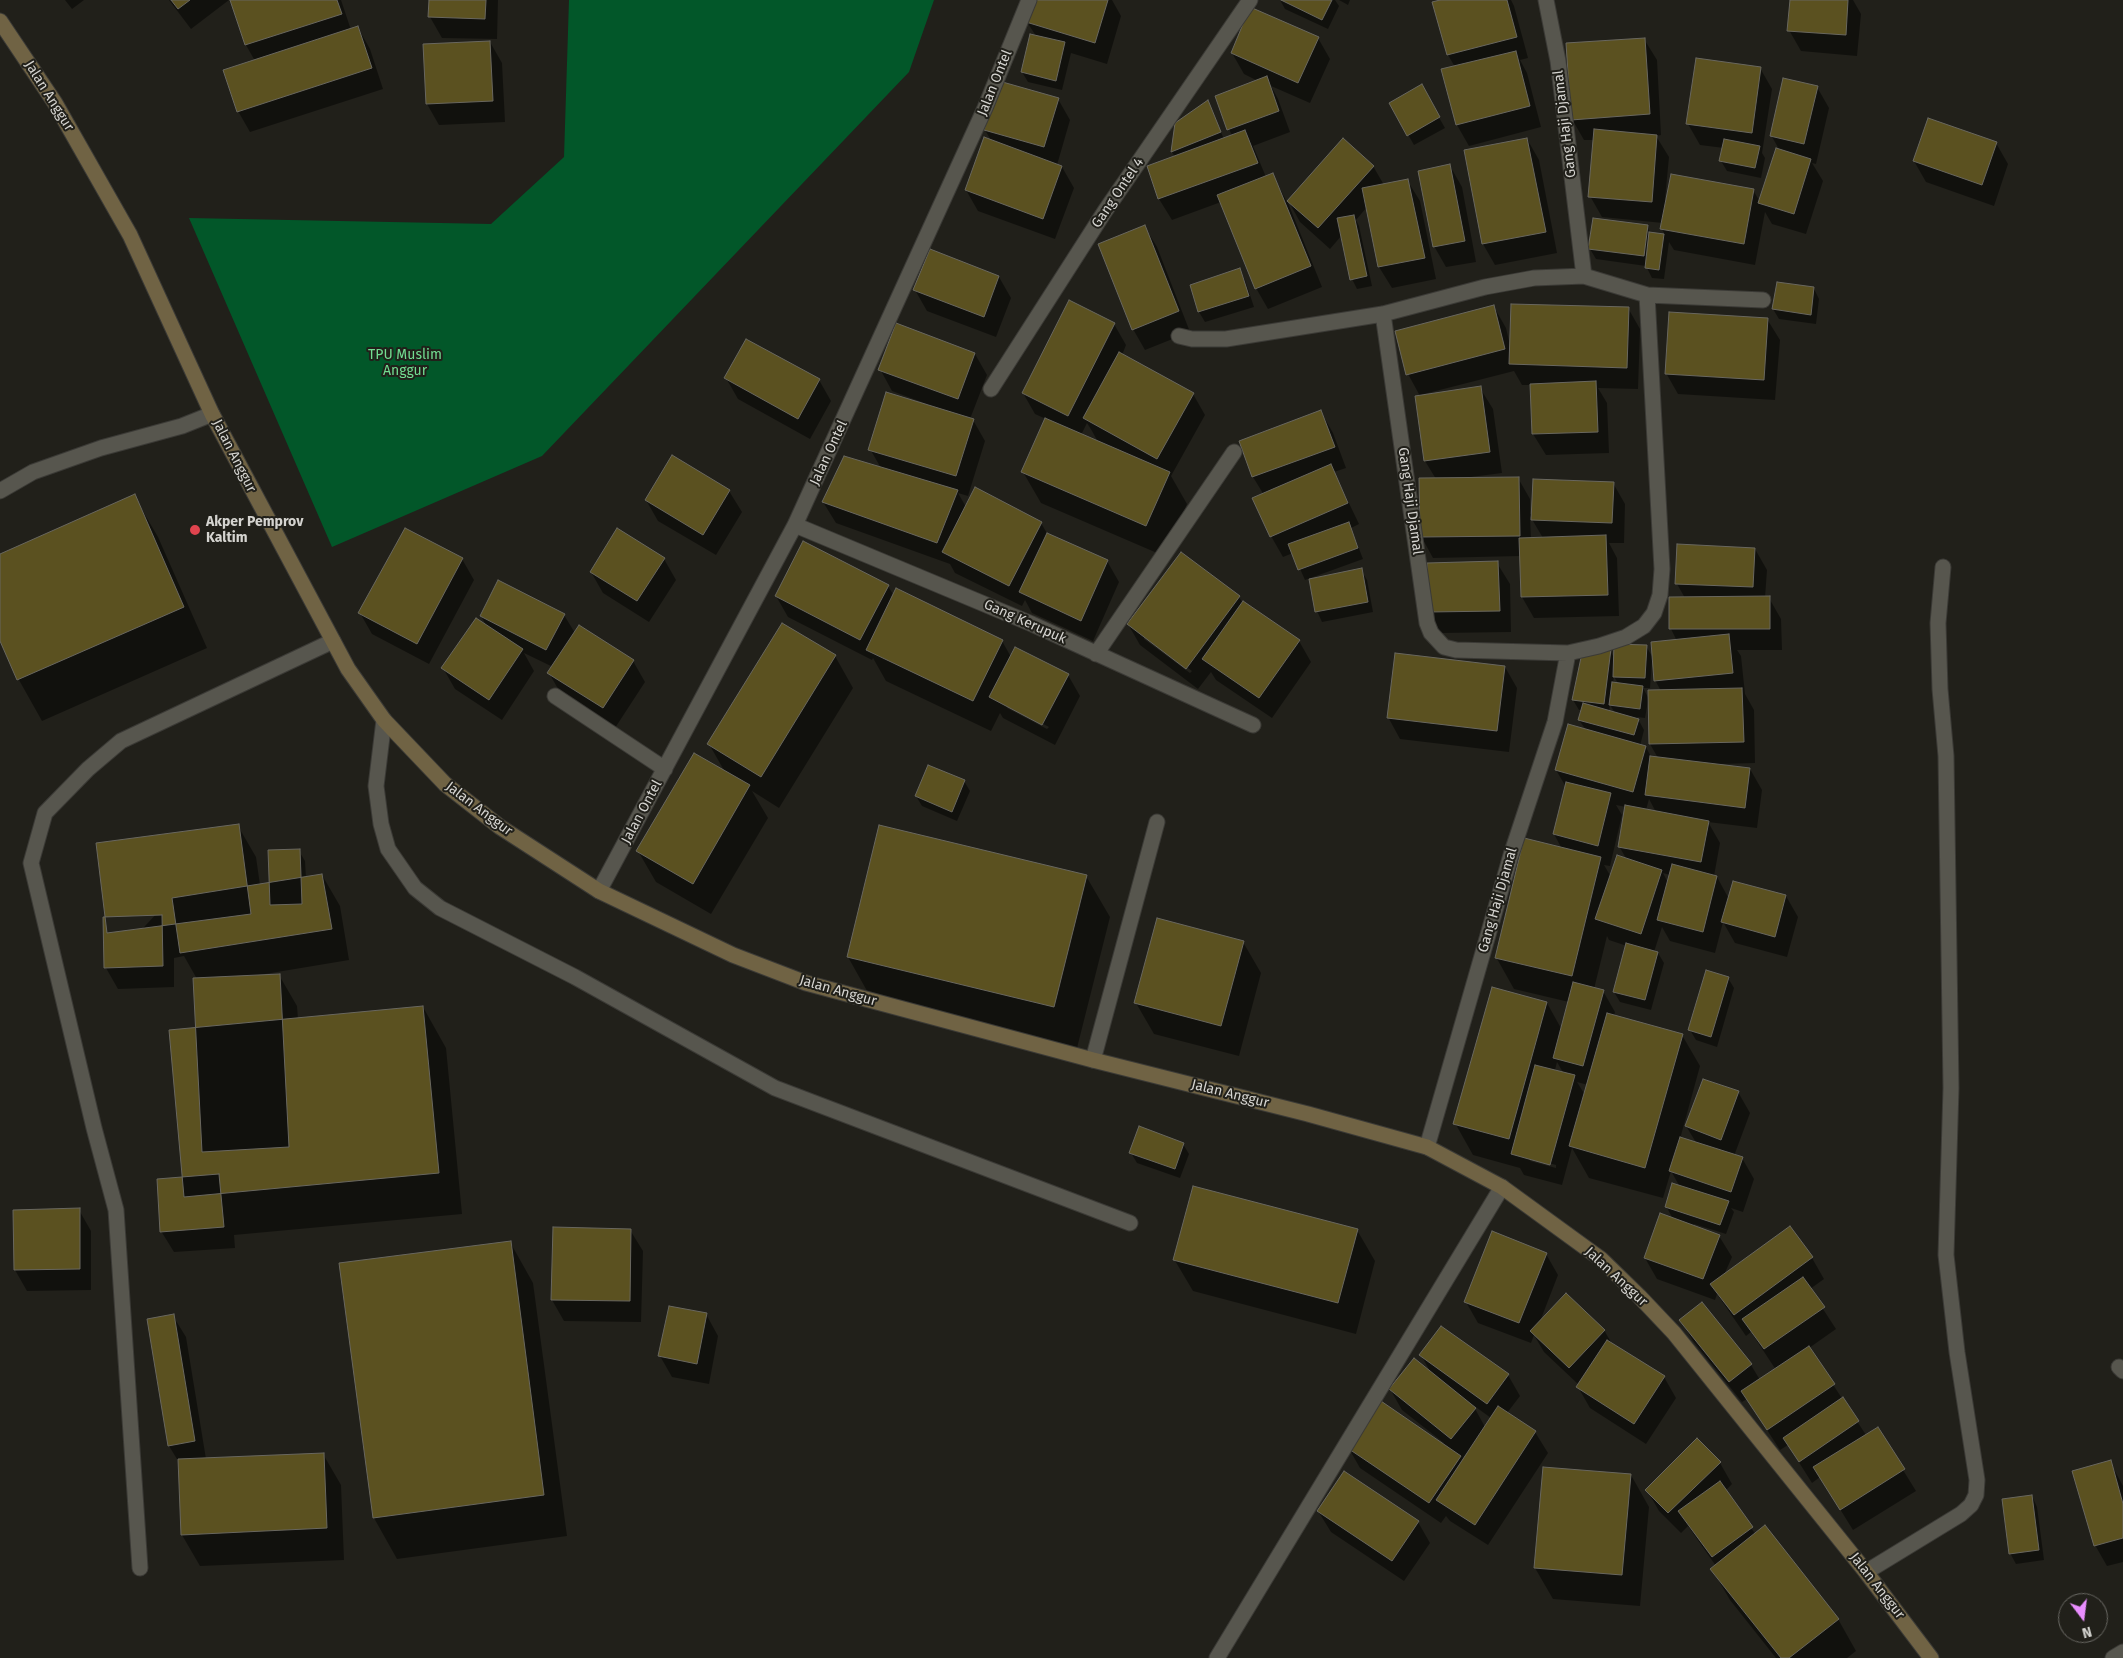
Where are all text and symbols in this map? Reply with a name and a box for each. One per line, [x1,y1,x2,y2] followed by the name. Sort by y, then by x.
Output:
[974,48,1016,118] street label: Jalan Ontel
[21,58,77,134] street label: Jalan Anggur
[1550,69,1580,179] street label: Gang Haji Djamal
[1088,155,1148,231] street label: Gang Ontel 4
[368,347,442,380] park label: TPU Muslim Anggur
[208,417,260,495] street label: Jalan Anggur
[807,418,851,488] street label: Jalan Ontel
[1394,446,1426,556] street label: Gang Haji Djamal
[206,514,303,546] place label: Akper Pemprov Kaltim
[188,523,202,537] marker: Akper Pemprov Kaltim
[981,596,1069,648] street label: Gang Kerupuk
[618,777,666,847] street label: Jalan Ontel
[442,778,516,840] street label: Jalan Anggur
[1475,846,1521,954] street label: Gang Haji Djamal
[797,972,879,1010] street label: Jalan Anggur
[1189,1076,1271,1112] street label: Jalan Anggur
[1581,1244,1651,1310] street label: Jalan Anggur
[1846,1550,1908,1622] street label: Jalan Anggur
[2058,1593,2108,1643] north arrow
[2080,1623,2093,1641] text: N

